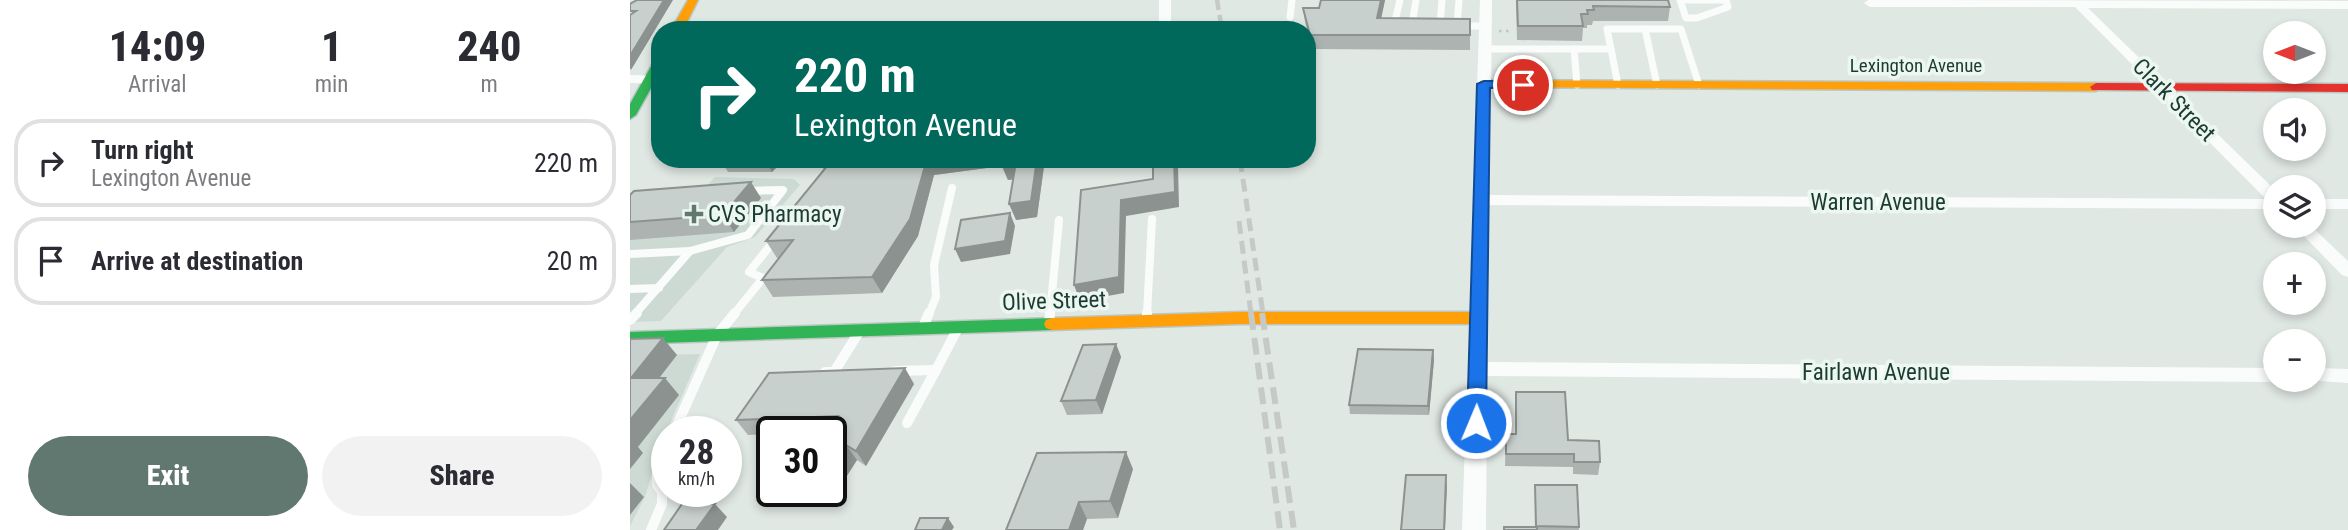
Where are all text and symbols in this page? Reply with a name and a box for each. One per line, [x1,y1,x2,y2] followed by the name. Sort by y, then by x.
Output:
[2263,21,2326,84] north arrow
[2263,21,2326,392] map controls
[109,22,206,71] text: 14:09
[321,22,342,71] text: 1
[457,22,521,71] text: 240
[794,47,916,104] text: 220 m
[679,49,770,140] icon: right
[2127,53,2221,147] street label: Clark Street
[1850,54,1982,77] street label: Lexington Avenue
[1493,55,1553,115] pin
[1504,66,1542,104] icon: arrive
[128,71,187,98] text: Arrival
[315,71,348,98] text: min
[481,71,498,98] text: m
[2263,98,2326,161] button: sound
[794,106,1017,144] text: Lexington Avenue
[91,135,193,165] text: Turn right
[32,144,70,182] icon: right
[534,148,598,178] text: 220 m
[91,165,251,192] text: Lexington Avenue
[2263,175,2326,238] button: layers
[1810,189,1946,216] street label: Warren Avenue
[708,201,842,228] place label: CVS Pharmacy
[686,206,702,222] marker: CVS Pharmacy
[32,242,70,280] icon: arrive
[91,246,303,276] text: Arrive at destination
[547,246,598,276] text: 20 m
[2263,252,2326,315] button: +
[1002,286,1106,316] street label: Olive Street
[2263,329,2326,392] button: −
[1802,359,1950,386] street label: Fairlawn Avenue
[1439,386,1513,460] position arrow
[756,416,847,507] speed limit sign: 30
[679,432,714,473] text: 28
[28,436,308,516] button: Exit
[322,436,602,516] button: Share
[678,468,715,489] text: km/h

